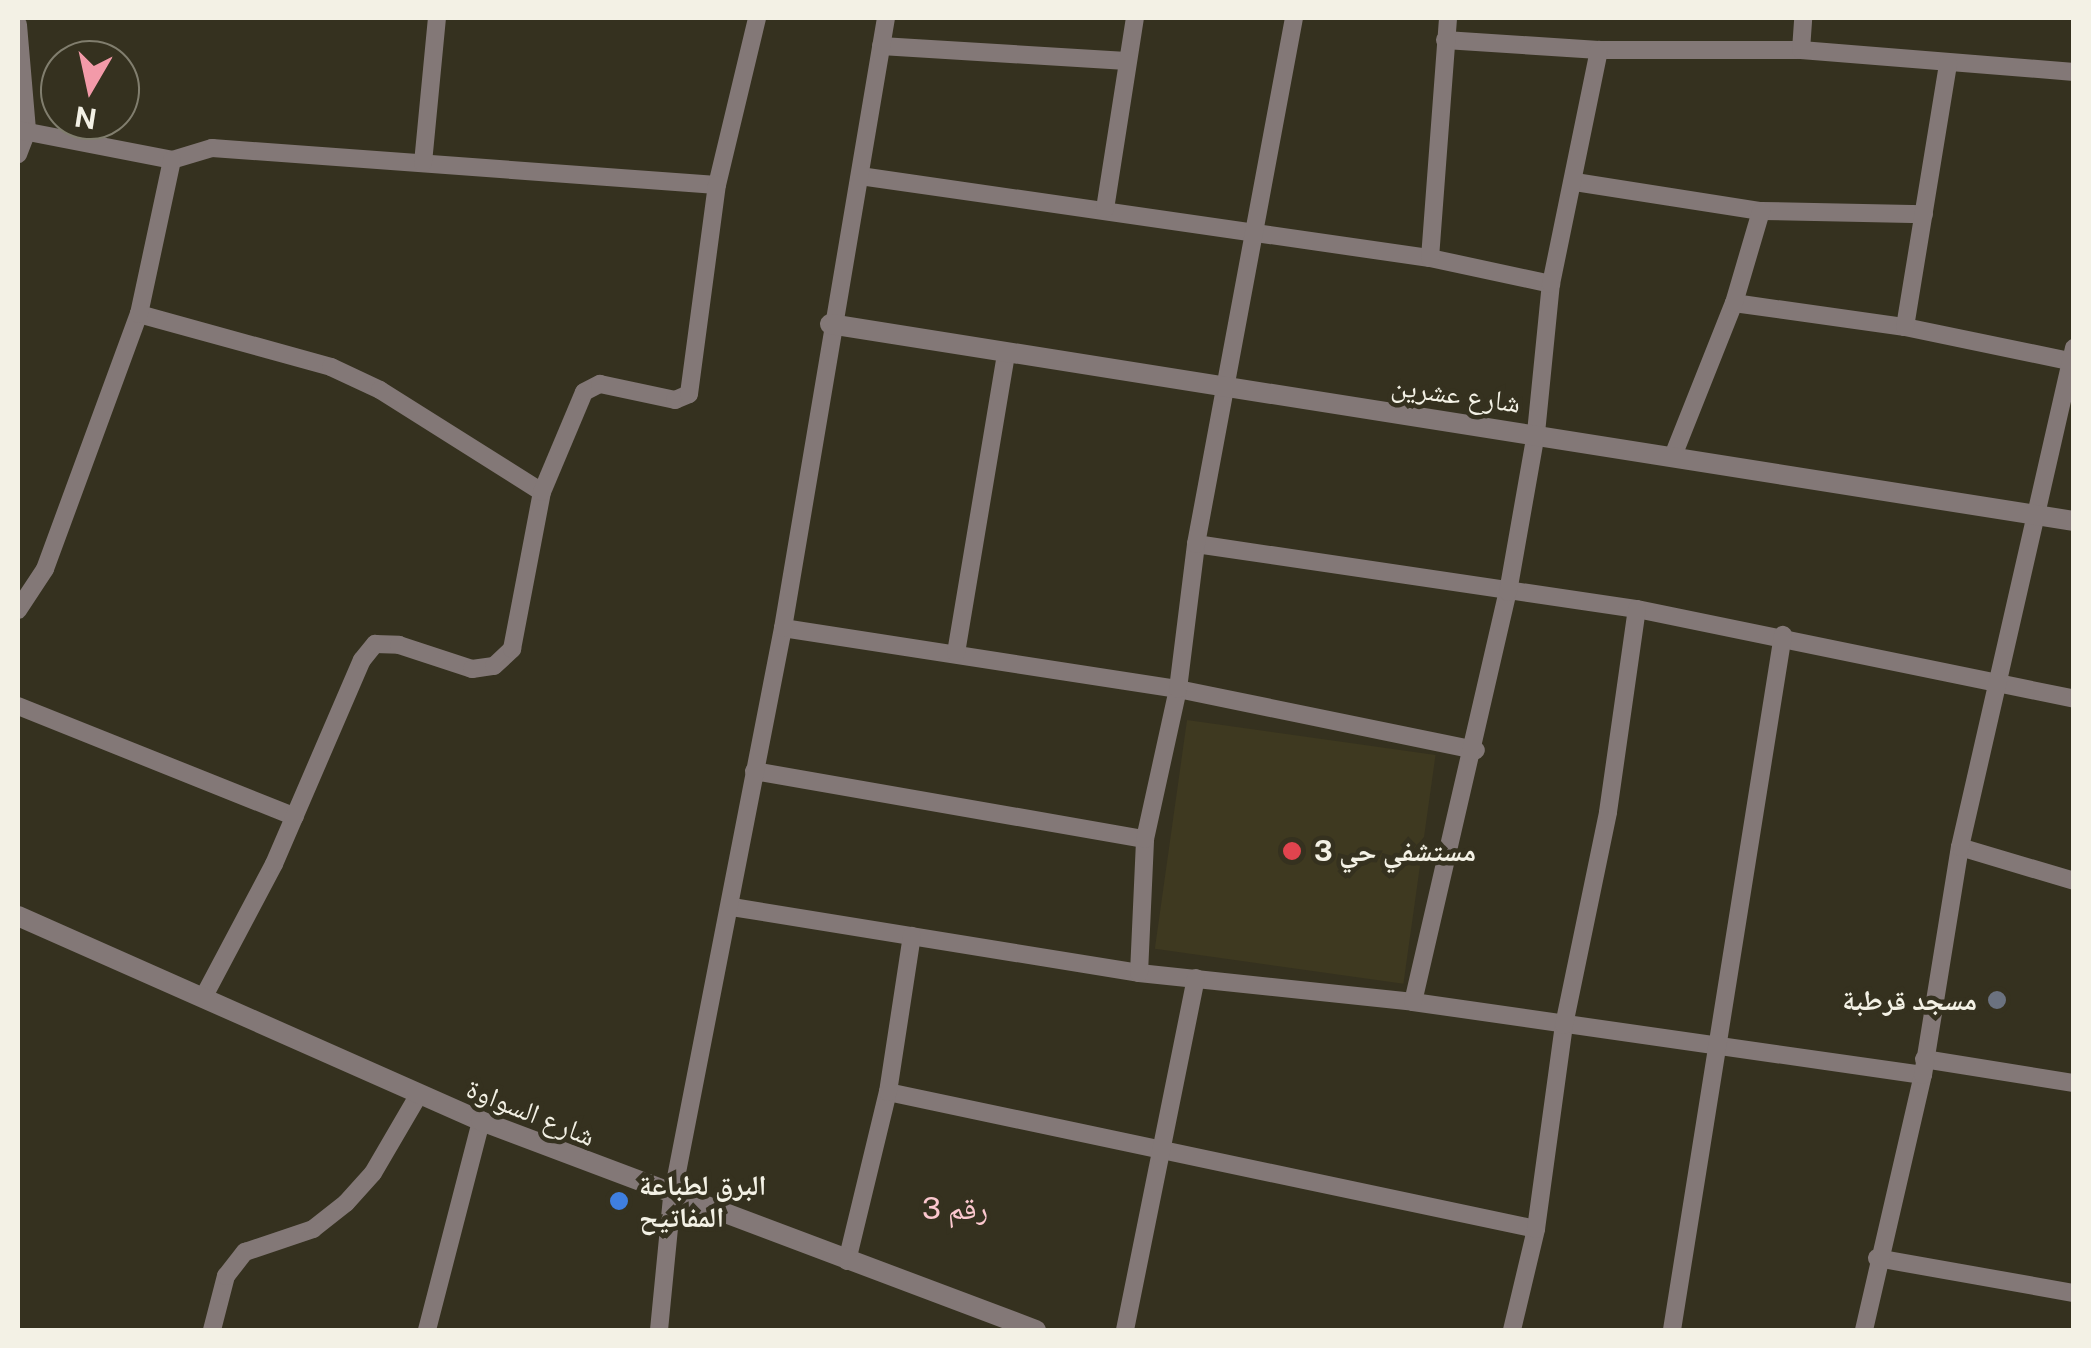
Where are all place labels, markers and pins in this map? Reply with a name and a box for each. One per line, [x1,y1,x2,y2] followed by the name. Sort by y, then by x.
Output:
[1314,834,1476,868] place label: مستشفي حي 3
[1279,838,1305,864] marker: مستشفي حي 3
[1842,983,1977,1017] place label: مسجد قرطبة
[1986,989,2008,1011] marker: مسجد قرطبة
[639,1168,766,1234] place label: البرق لطباعة المفاتيح
[608,1190,630,1212] marker: البرق لطباعة المفاتيح

